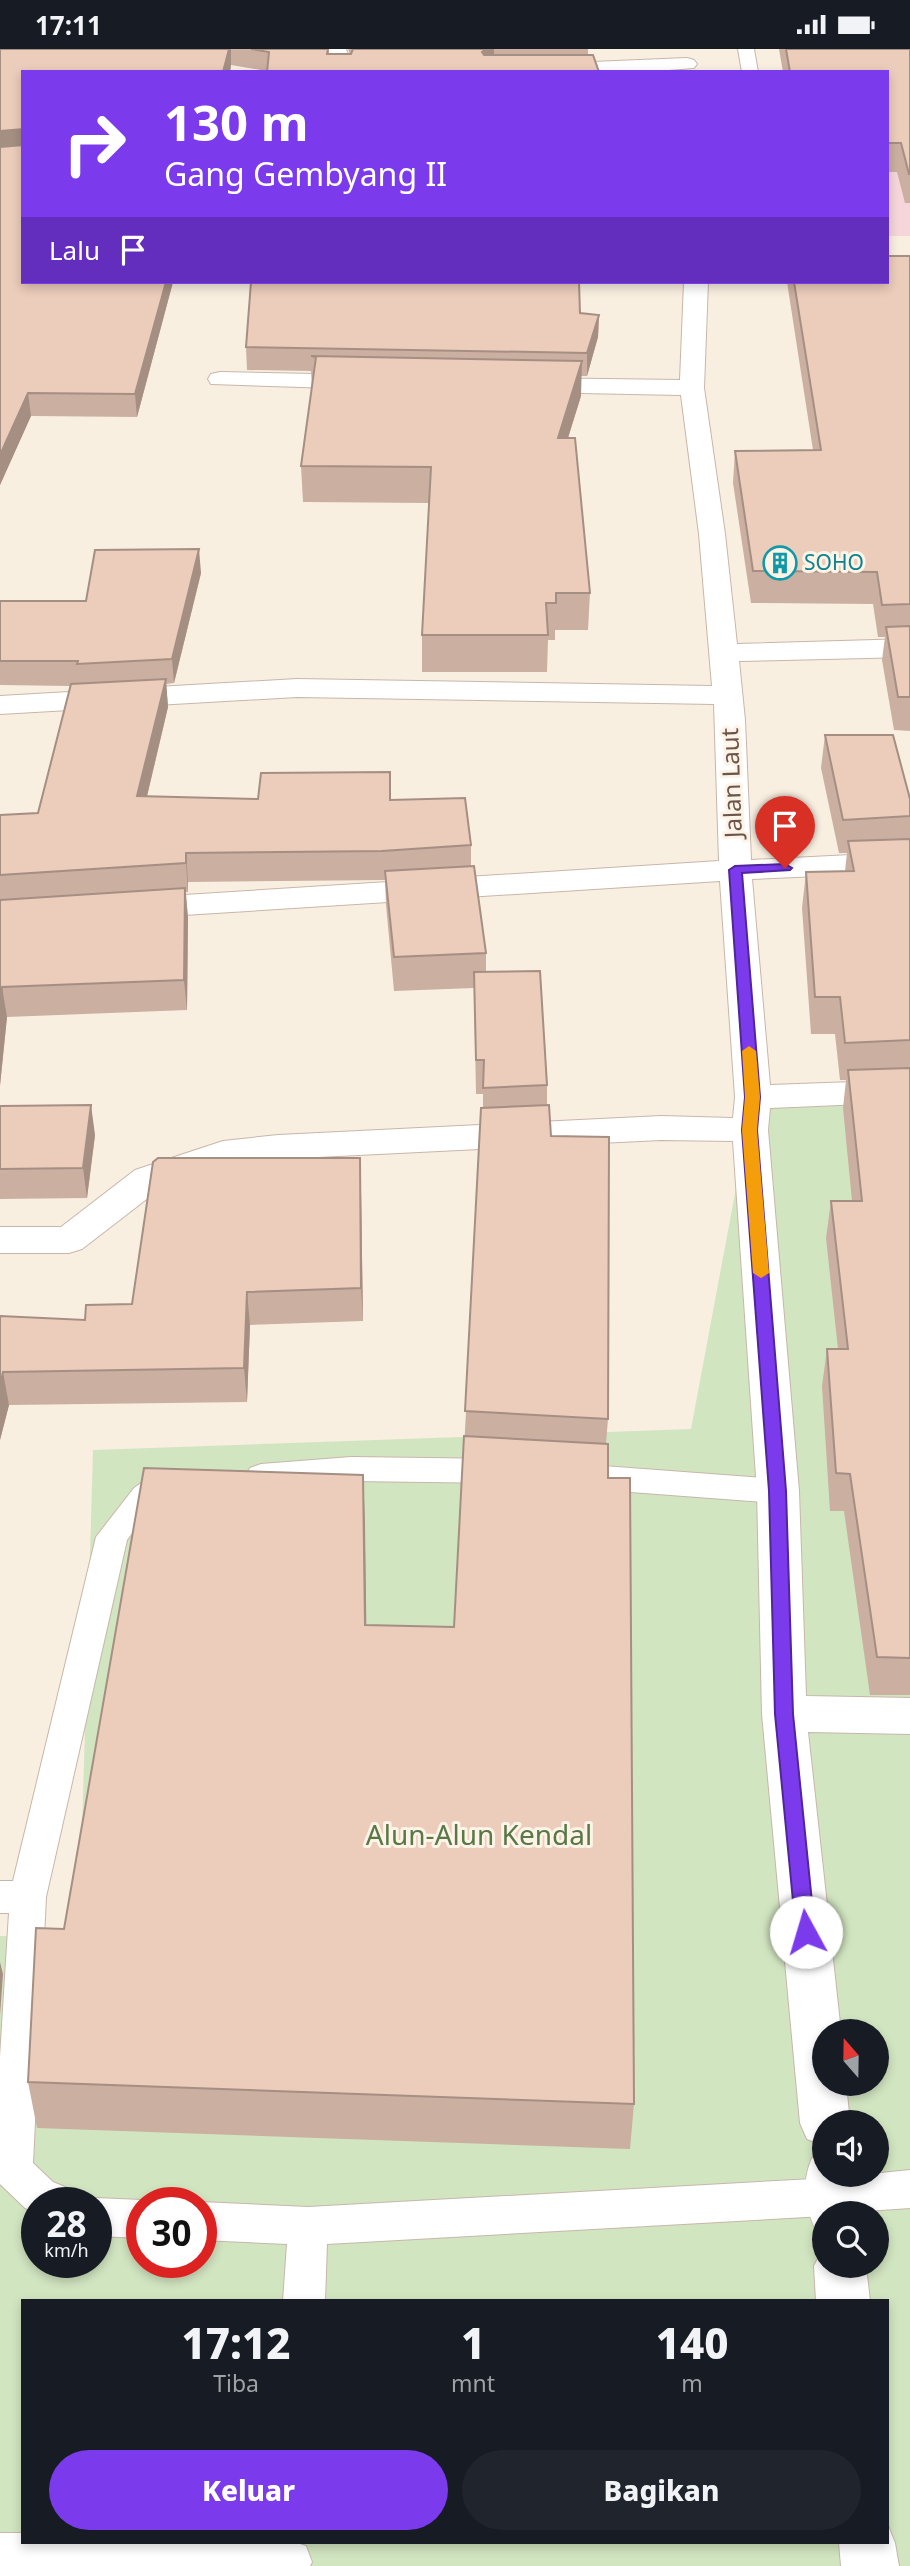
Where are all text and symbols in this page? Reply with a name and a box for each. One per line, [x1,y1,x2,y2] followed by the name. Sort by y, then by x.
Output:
[35,7,102,43] text: 17:11
[164,89,309,155] text: 130 m
[49,98,140,189] icon: right
[164,152,447,195] text: Gang Gembyang II
[114,231,152,269] icon: arrive
[49,232,100,268] text: Lalu
[761,544,799,582] building icon: SOHO
[804,548,864,576] place label: SOHO
[712,727,749,841] street label: Jalan Laut
[755,796,815,868] pin
[766,807,804,845] icon: arrive
[366,1815,592,1853] park label: Alun-Alun Kendal
[769,1895,843,1969] position arrow
[812,2019,889,2097] north arrow
[812,2019,889,2278] map controls
[812,2110,889,2187] button: sound
[126,2187,217,2278] speed limit sign: 30
[46,2200,87,2247] text: 28
[812,2201,889,2278] button: search
[44,2238,89,2262] text: km/h
[182,2314,291,2371] text: 17:12
[461,2314,485,2371] text: 1
[656,2314,728,2371] text: 140
[213,2367,259,2399] text: Tiba
[451,2367,495,2399] text: mnt
[681,2367,703,2399] text: m
[49,2450,448,2530] button: Keluar
[462,2450,861,2530] button: Bagikan

